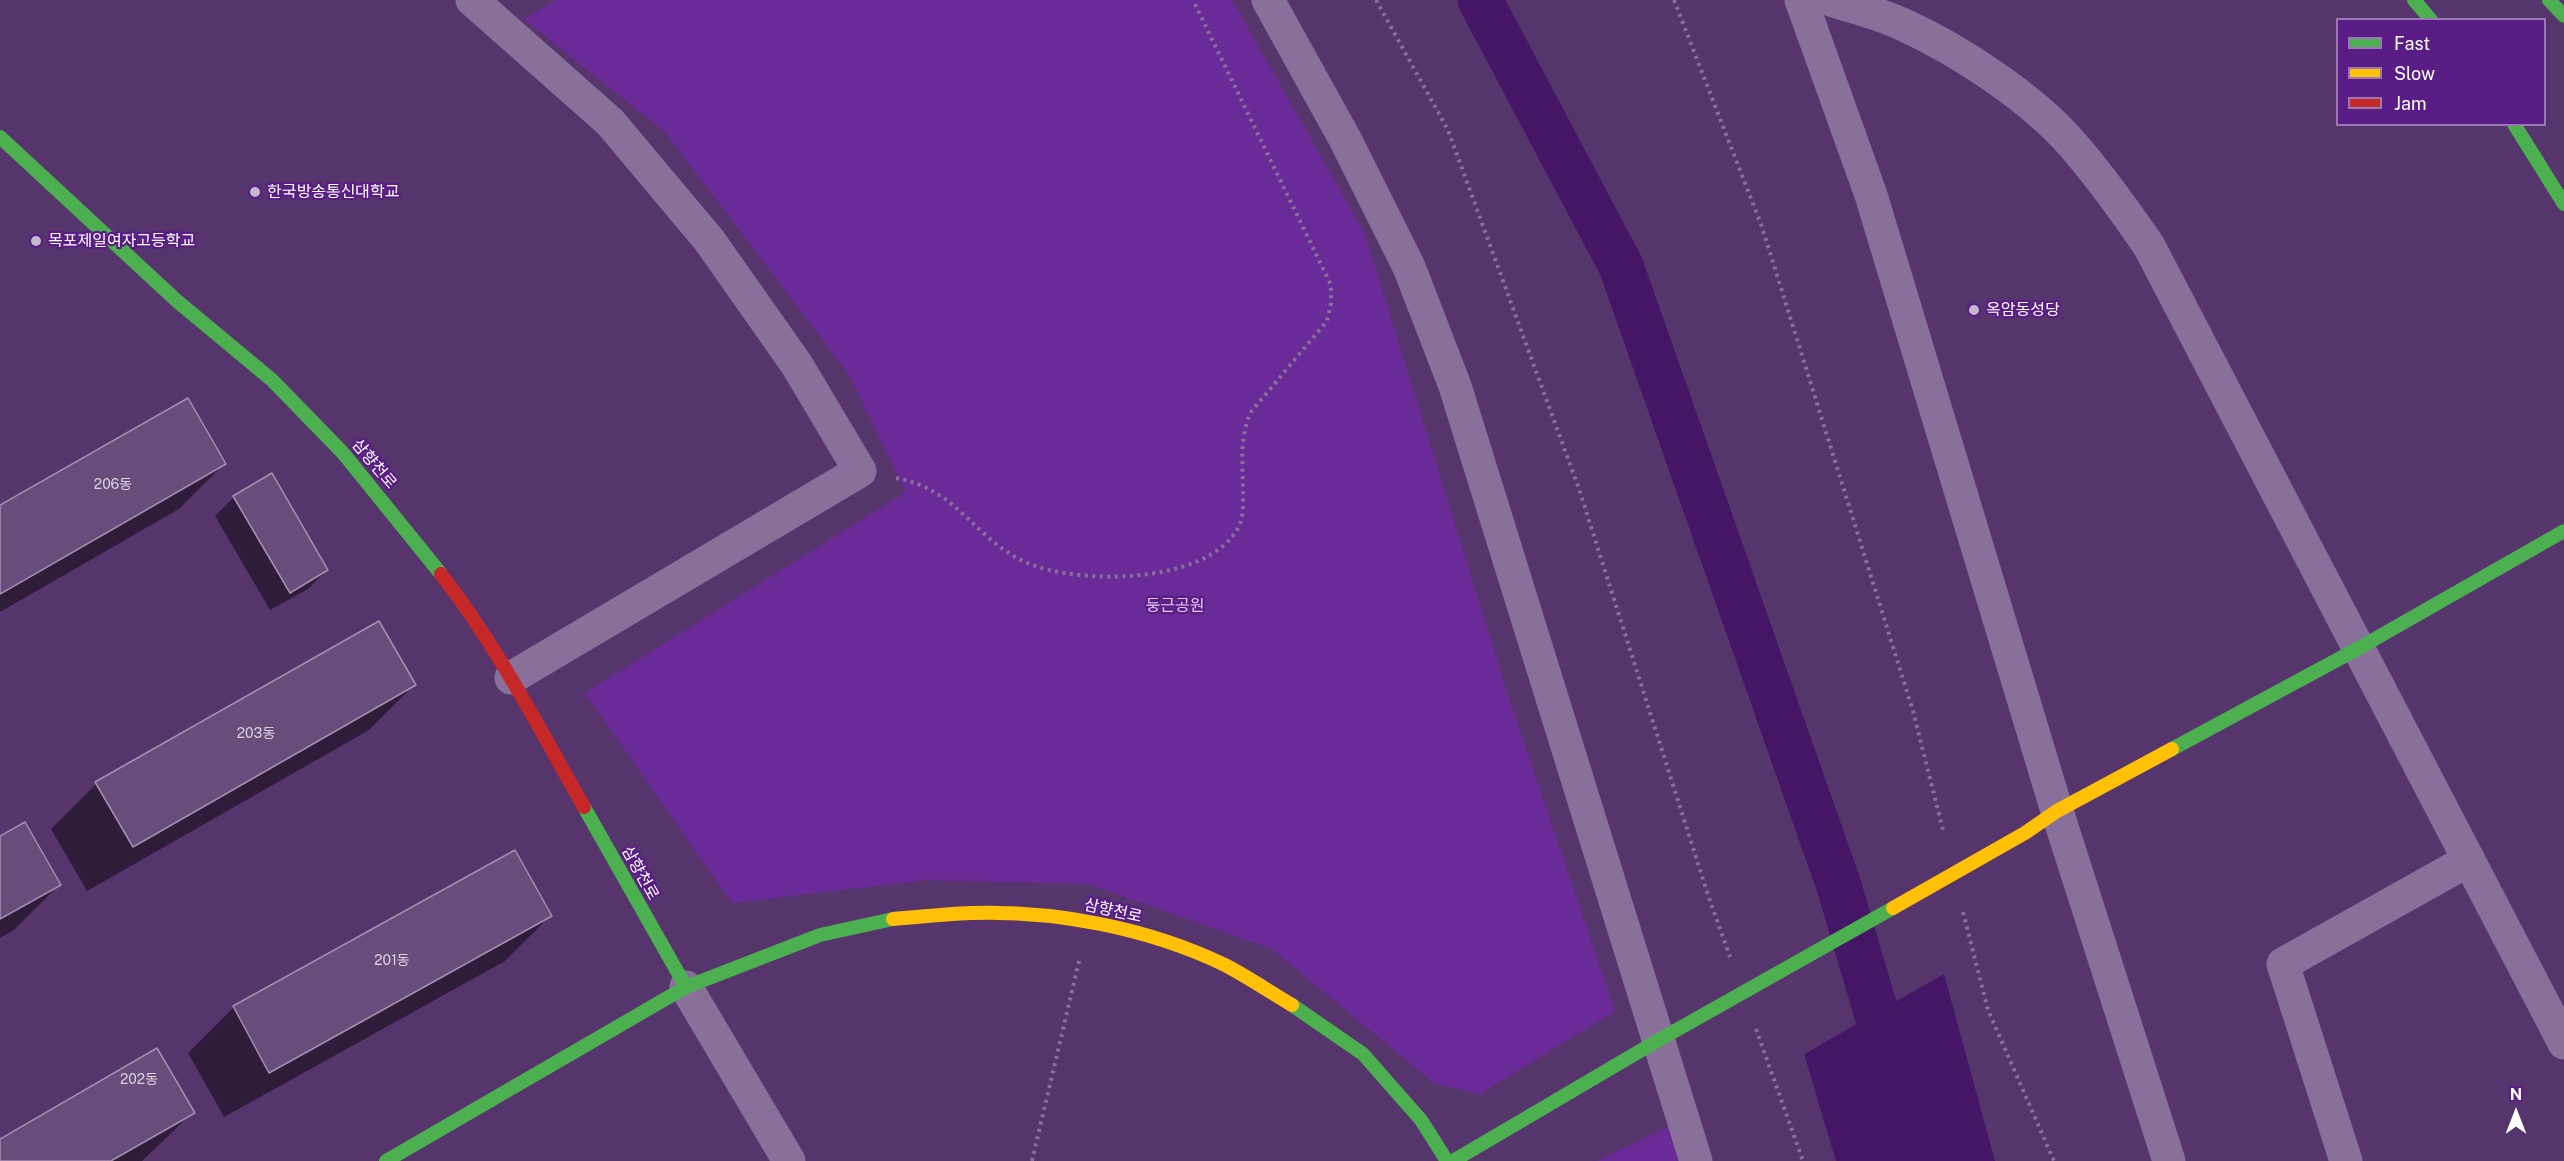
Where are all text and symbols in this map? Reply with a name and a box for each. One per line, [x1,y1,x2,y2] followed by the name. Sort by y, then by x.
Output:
[2336,18,2546,126] legend
[2394,33,2430,54] text: Fast
[2394,63,2435,84] text: Slow
[2394,93,2427,114] text: Jam
[267,182,399,202] place label: 한국방송통신대학교
[248,185,262,199] marker: 한국방송통신대학교
[48,231,195,251] place label: 목포제일여자고등학교
[29,234,43,248] marker: 목포제일여자고등학교
[1986,300,2060,320] place label: 옥암동성당
[1967,303,1981,317] marker: 옥암동성당
[348,435,400,493] street label: 삼향천로
[94,477,132,493] house number: 206동
[1146,596,1204,616] park label: 둥근공원
[237,726,275,742] house number: 203동
[617,843,663,903] street label: 삼향천로
[1082,895,1144,927] street label: 삼향천로
[374,953,410,969] house number: 201동
[120,1072,158,1088] house number: 202동
[2486,1083,2546,1143] north arrow
[2510,1085,2522,1104] text: N

